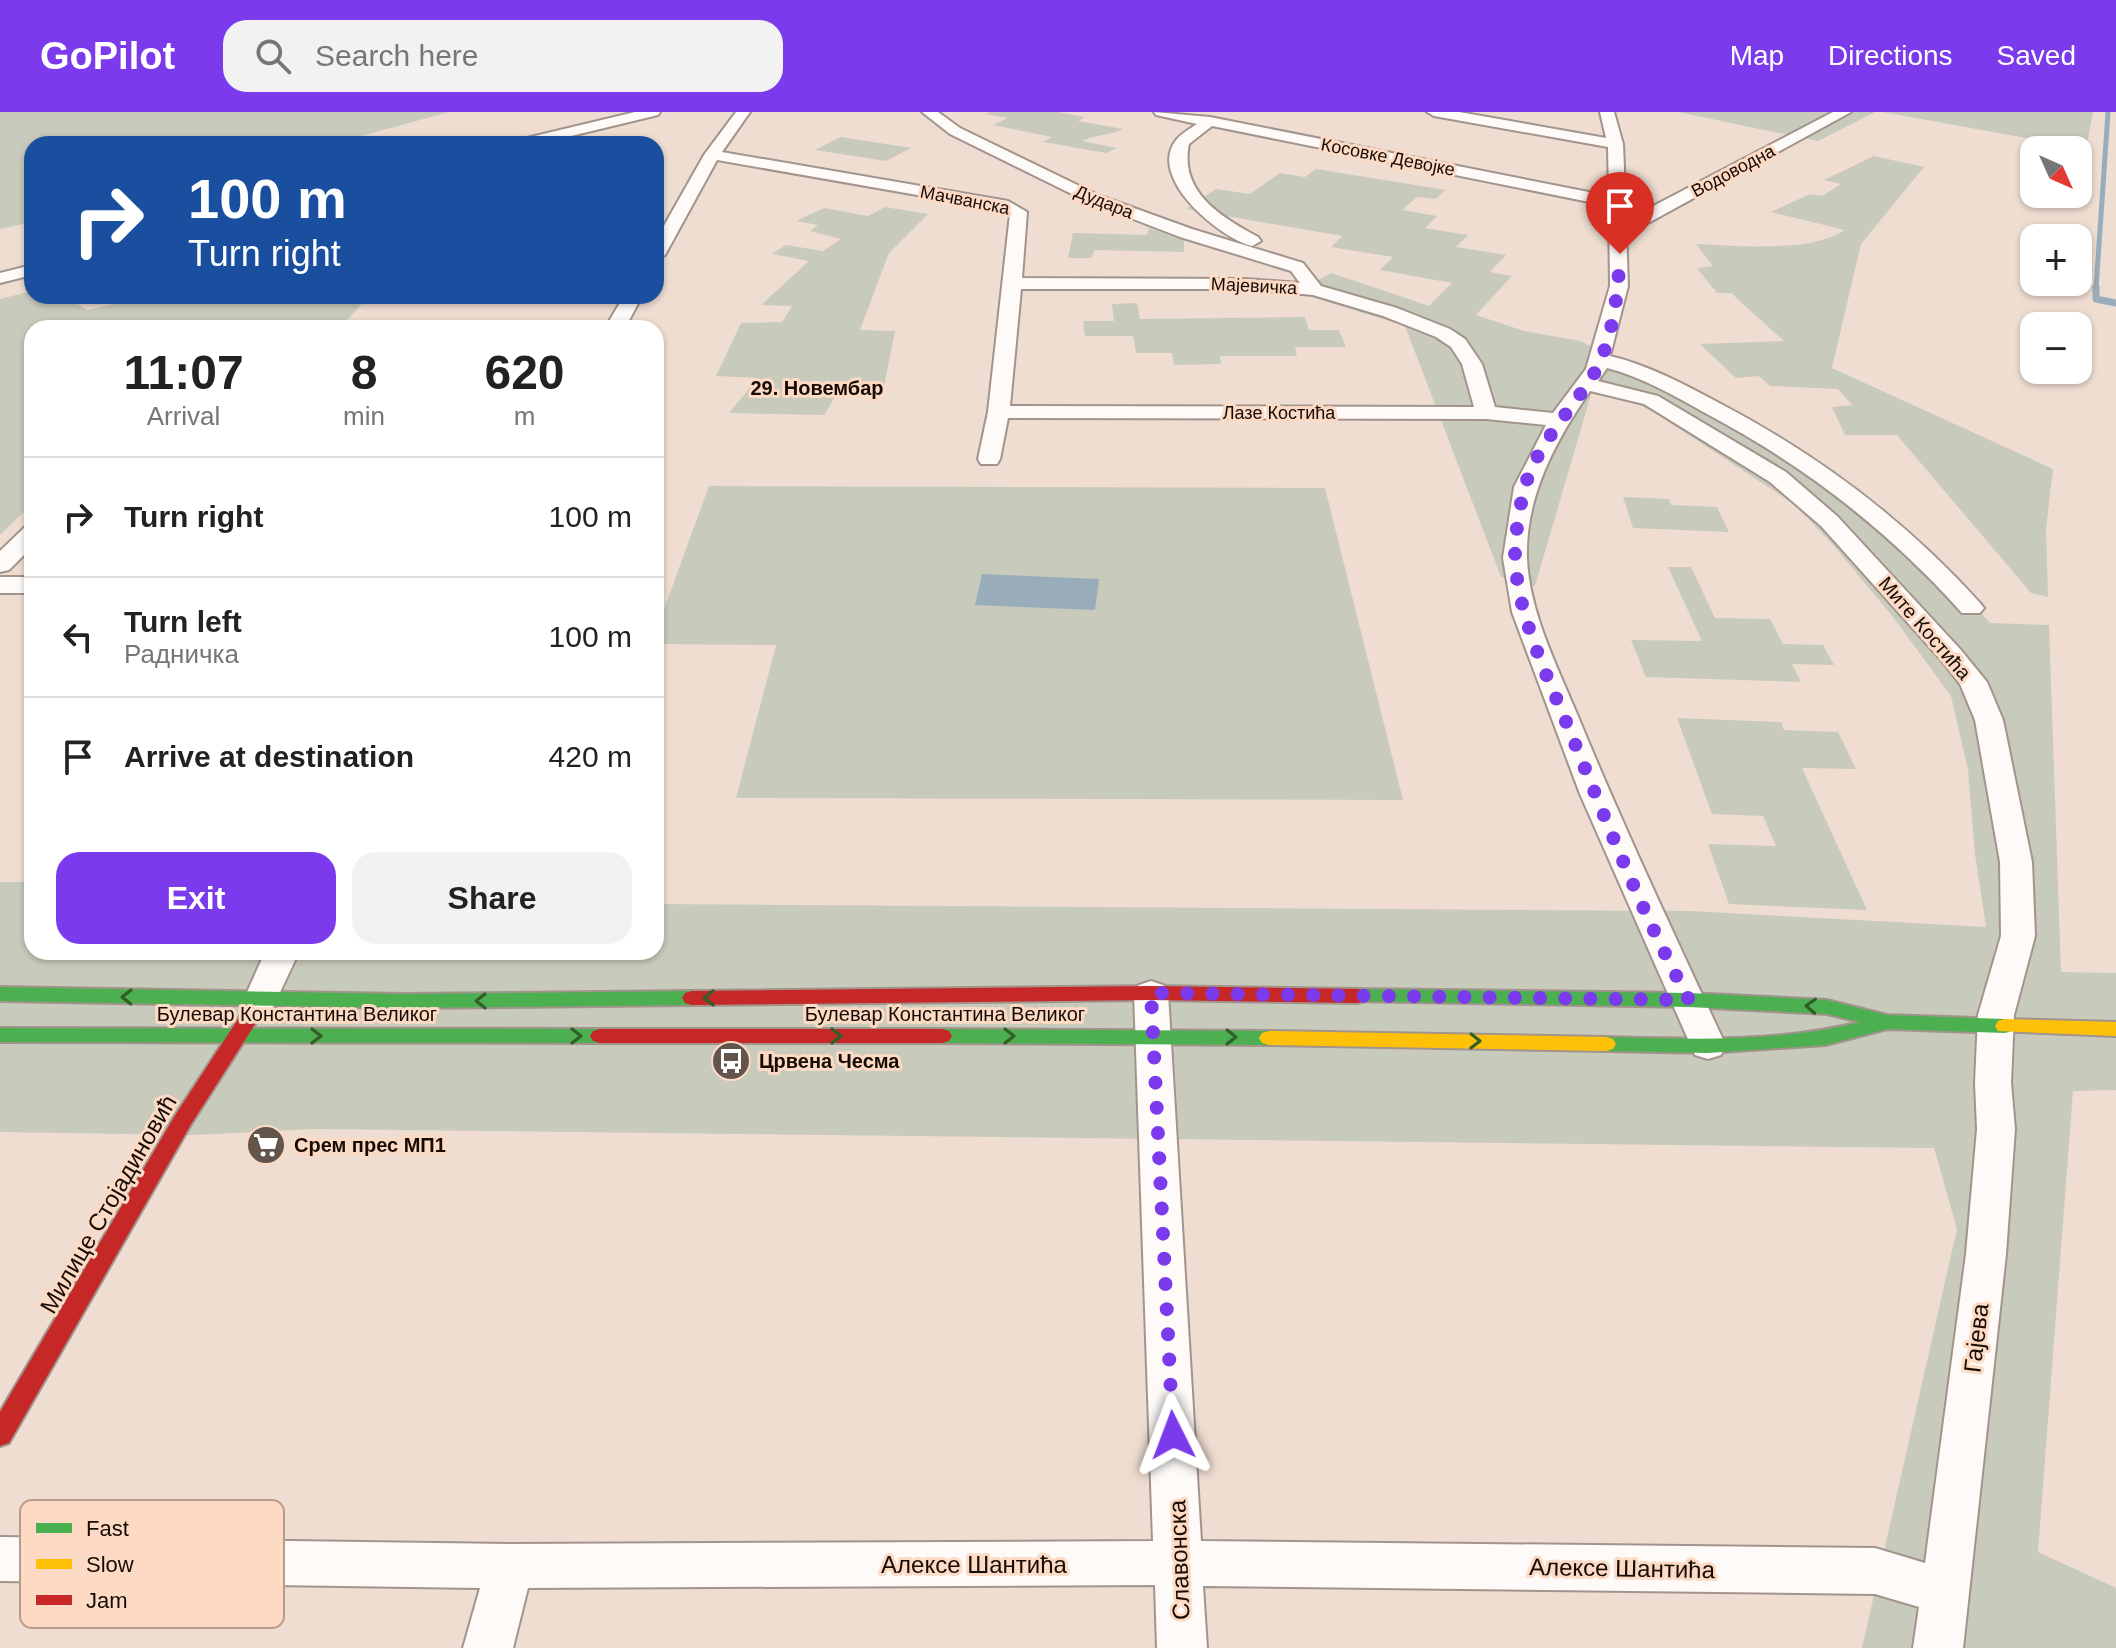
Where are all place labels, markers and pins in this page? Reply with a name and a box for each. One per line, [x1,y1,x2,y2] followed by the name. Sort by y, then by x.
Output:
[1586,172,1654,254] pin
[710,1040,752,1082] bus stop icon: Црвена Чесма
[759,1050,900,1072] place label: Црвена Чесма
[245,1124,287,1166] supermarket icon: Срем прес МП1
[294,1134,446,1156] place label: Срем прес МП1

